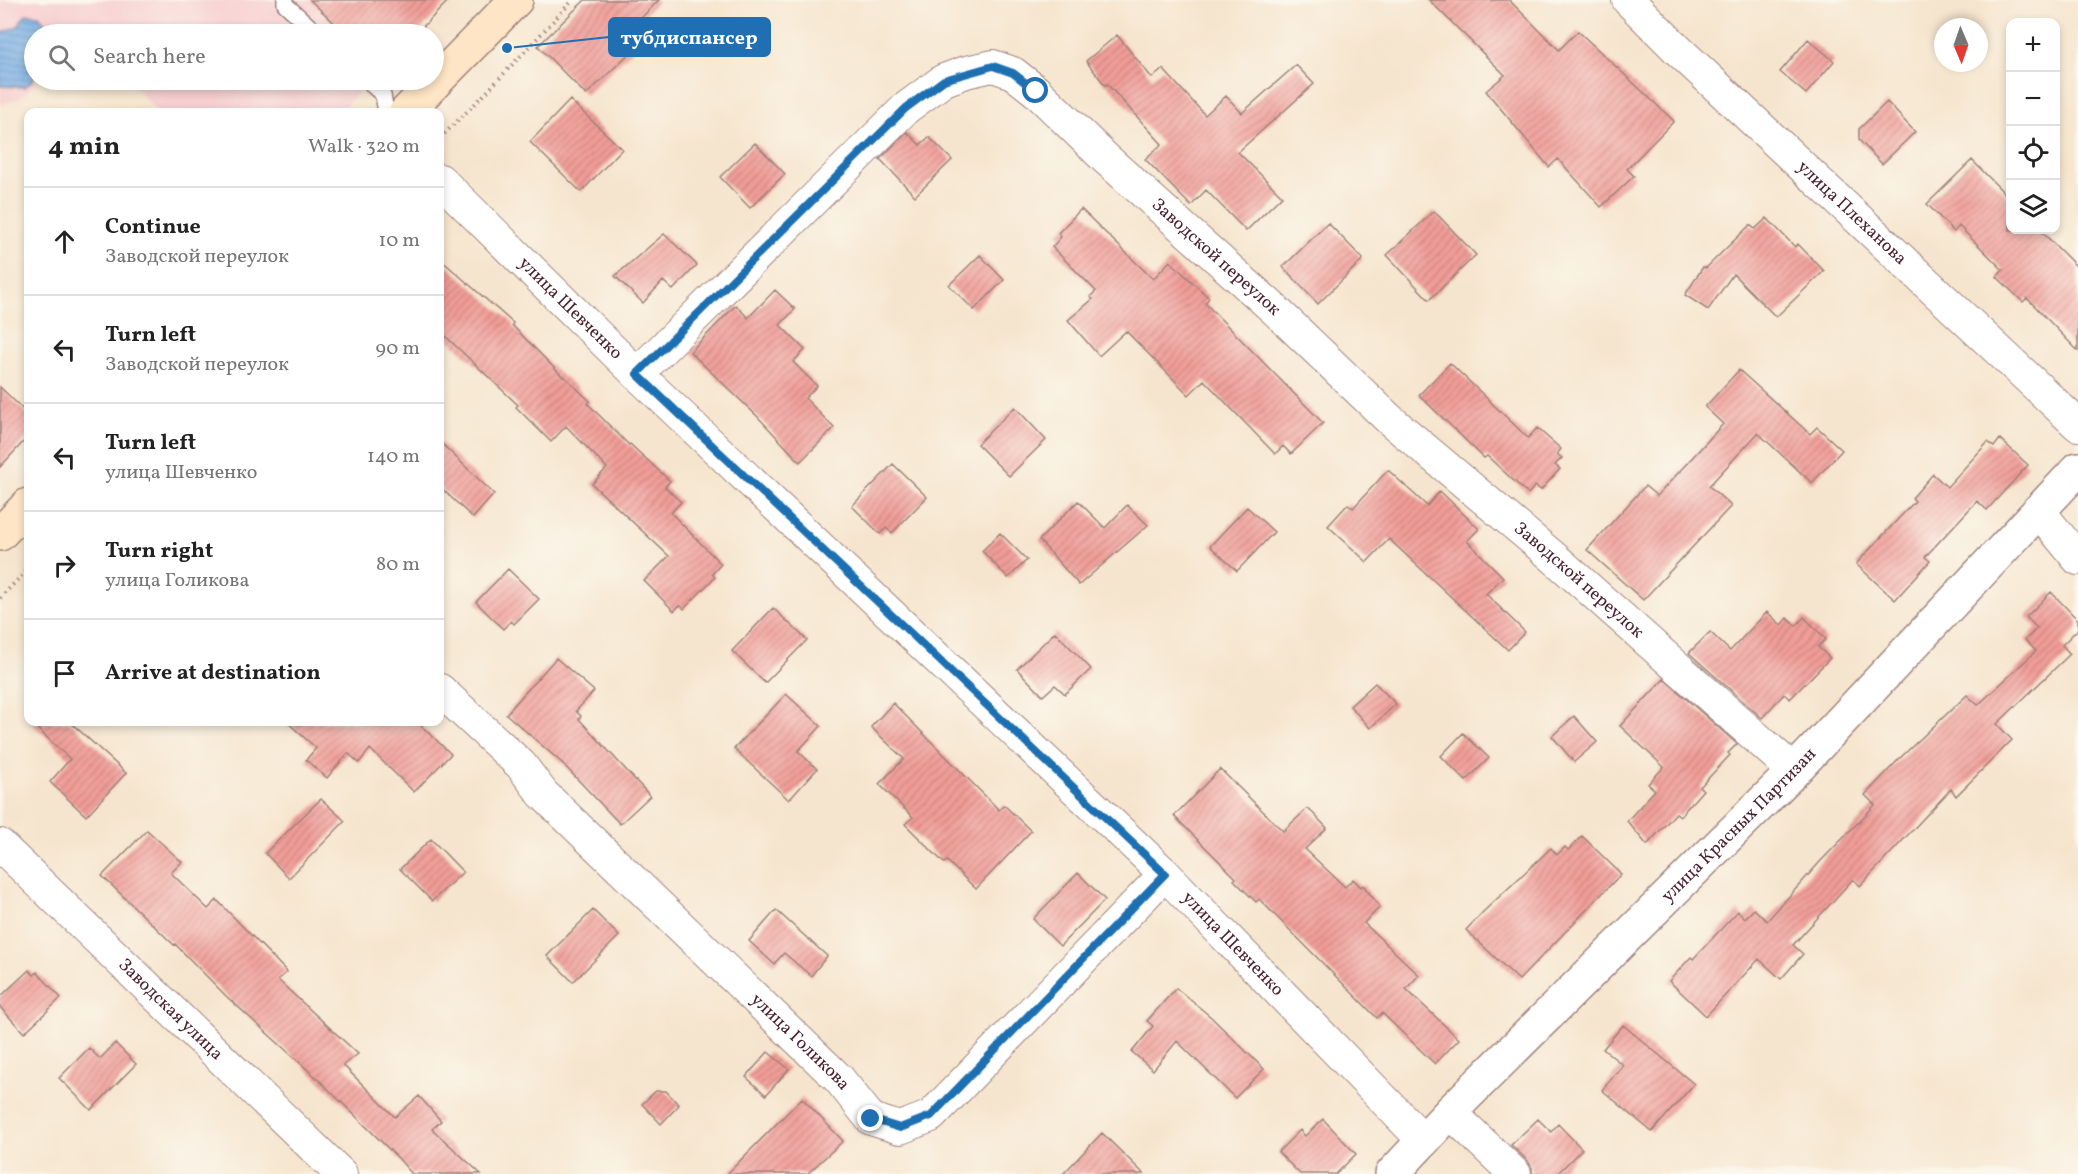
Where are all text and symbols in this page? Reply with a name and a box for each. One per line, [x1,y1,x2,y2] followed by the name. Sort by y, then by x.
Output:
[609,18,770,56] callout: тубдиспансер
[1934,18,1988,72] north arrow
[2006,18,2060,234] map controls
[2006,18,2060,72] button: +
[24,24,444,90] search box
[621,25,758,53] text: тубдиспансер
[45,41,78,74] icon: search
[93,42,206,73] text: Search here
[2006,72,2060,126] button: −
[1022,77,1048,103] route start
[2006,126,2060,180] button: locate
[48,129,120,165] text: 4 min
[308,133,420,161] text: Walk · 320 m
[1791,155,1912,271] street label: улица Плеханова
[2006,180,2060,234] button: layers
[1146,193,1287,322] street label: Заводской переулок
[105,212,201,243] text: Continue
[48,225,81,258] icon: ahead
[379,227,420,255] text: 10 m
[105,243,289,271] text: Заводской переулок
[513,251,628,365] street label: улица Шевченко
[105,320,196,351] text: Turn left
[48,333,81,366] icon: left
[376,335,420,363] text: 90 m
[105,351,289,379] text: Заводской переулок
[105,428,196,459] text: Turn left
[48,441,81,474] icon: left
[367,443,420,471] text: 140 m
[105,459,257,487] text: улица Шевченко
[1508,516,1650,645] street label: Заводской переулок
[105,536,213,567] text: Turn right
[48,549,81,582] icon: right
[376,551,420,579] text: 80 m
[105,567,249,595] text: улица Голикова
[48,657,81,690] icon: arrive
[105,658,321,689] text: Arrive at destination
[1656,742,1822,908] street label: улица Красных Партизан
[1176,886,1290,1002] street label: улица Шевченко
[112,953,229,1066] street label: Заводская улица
[745,988,856,1096] street label: улица Голикова
[857,1105,883,1131] route end

